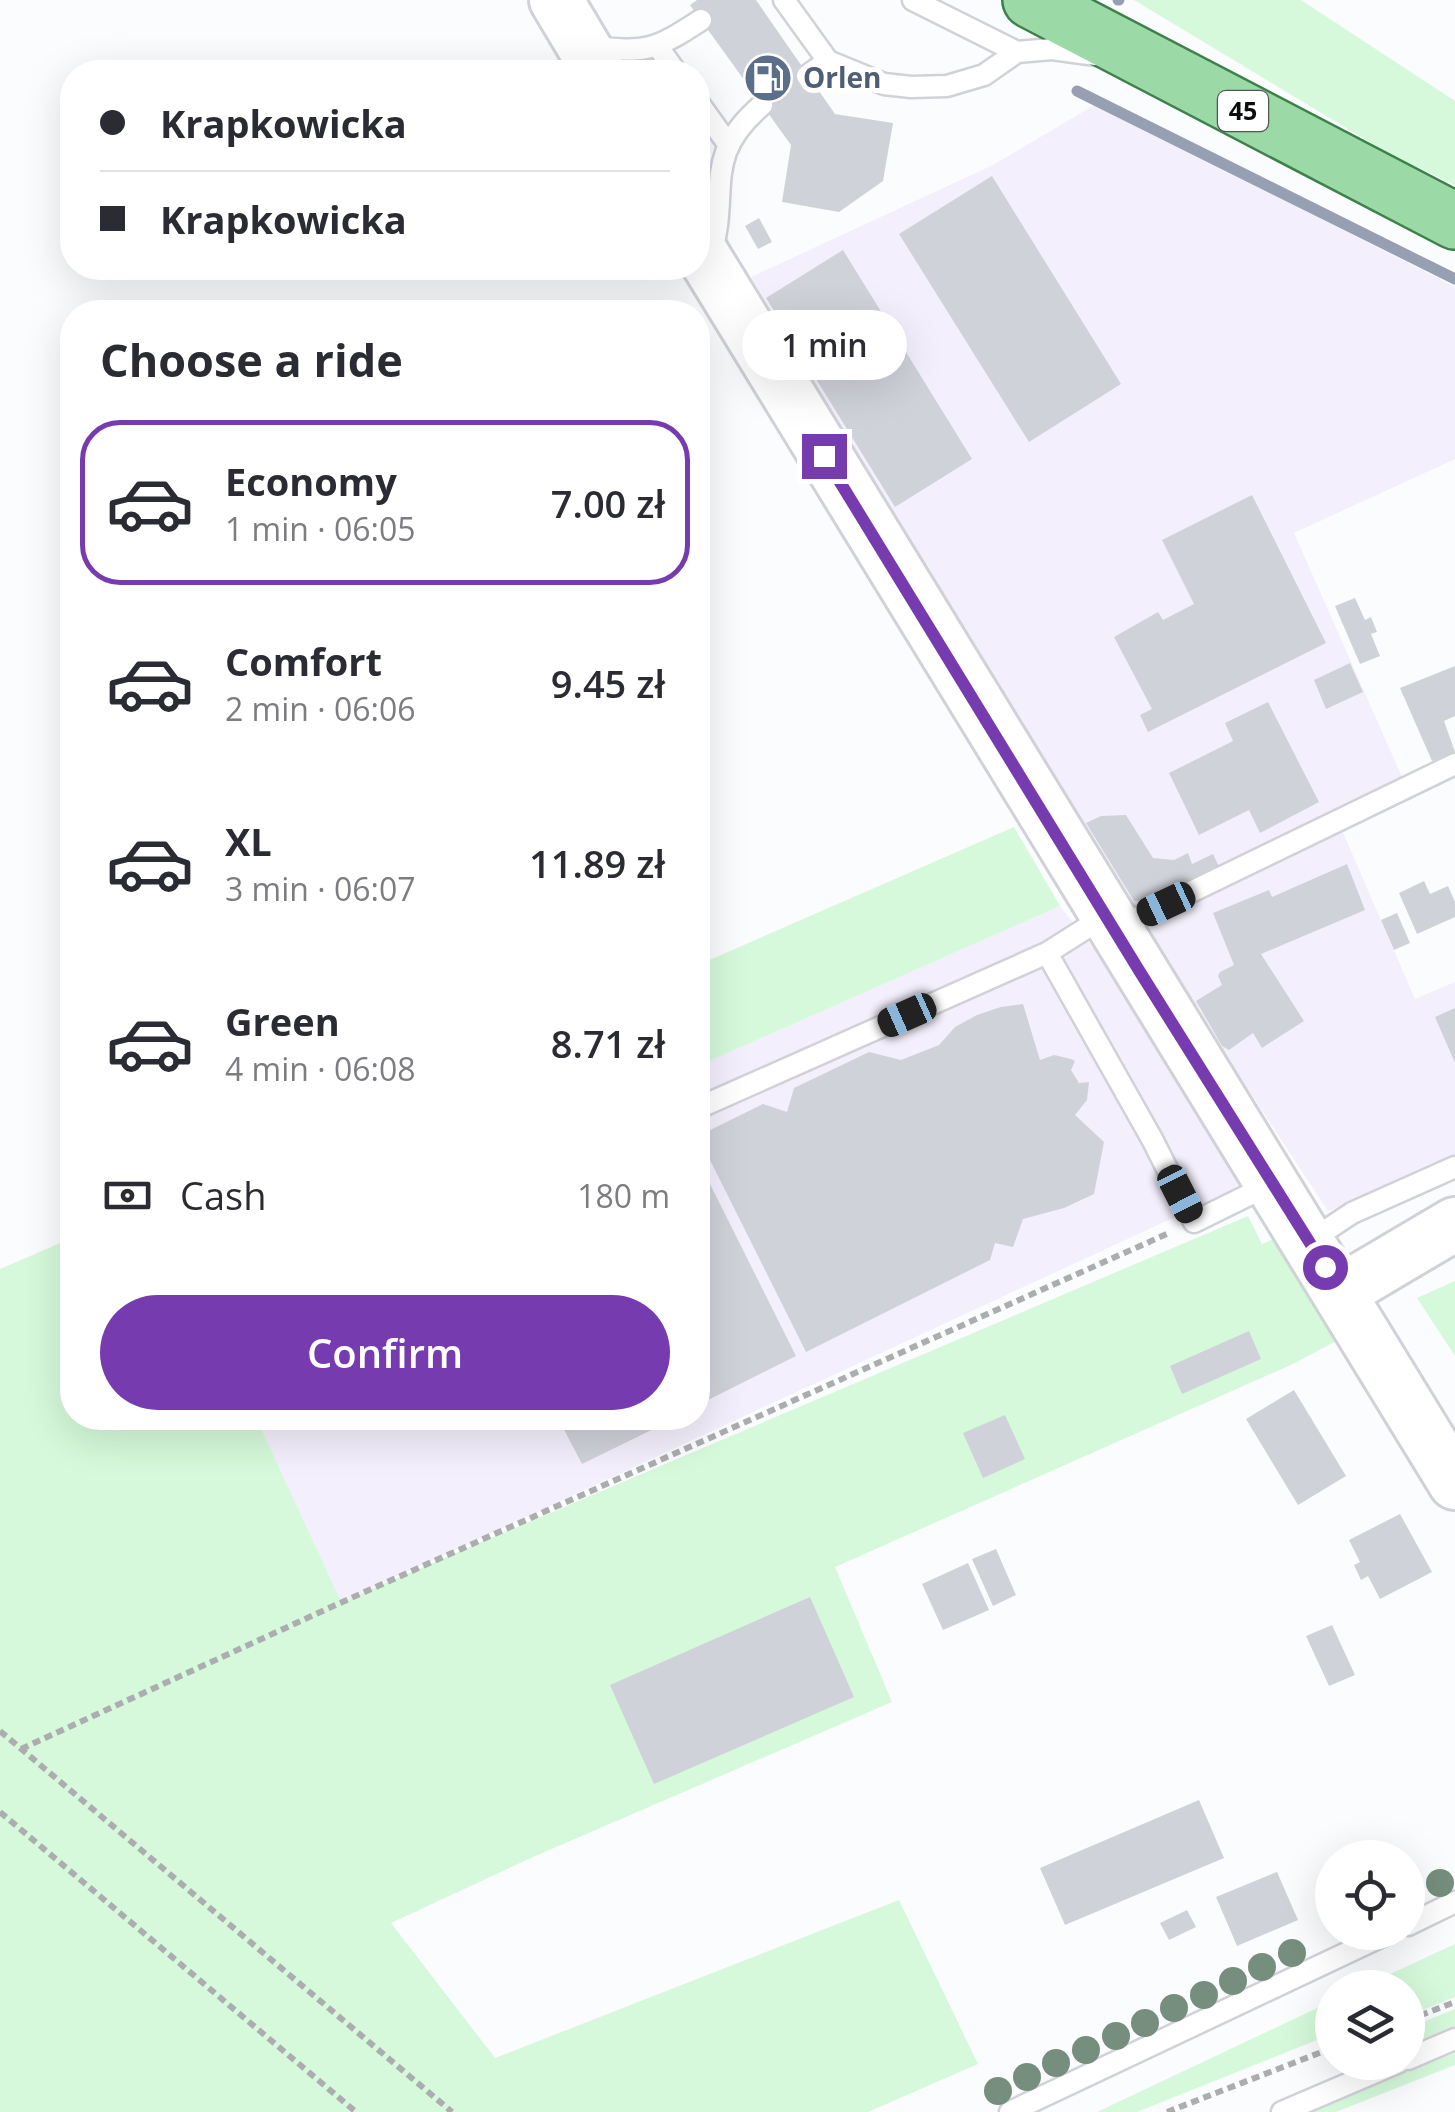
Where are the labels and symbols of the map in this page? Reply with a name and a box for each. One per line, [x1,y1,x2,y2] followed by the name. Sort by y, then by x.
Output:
[742,52,794,104] fuel station icon: Orlen
[803,58,882,96] place label: Orlen
[1218,91,1268,131] road number: 45
[742,311,906,381] callout: 1 min
[802,434,847,479] route end
[1132,878,1200,930] car
[873,989,941,1041] car
[1153,1160,1207,1228] car
[1303,1245,1348,1290] route start

